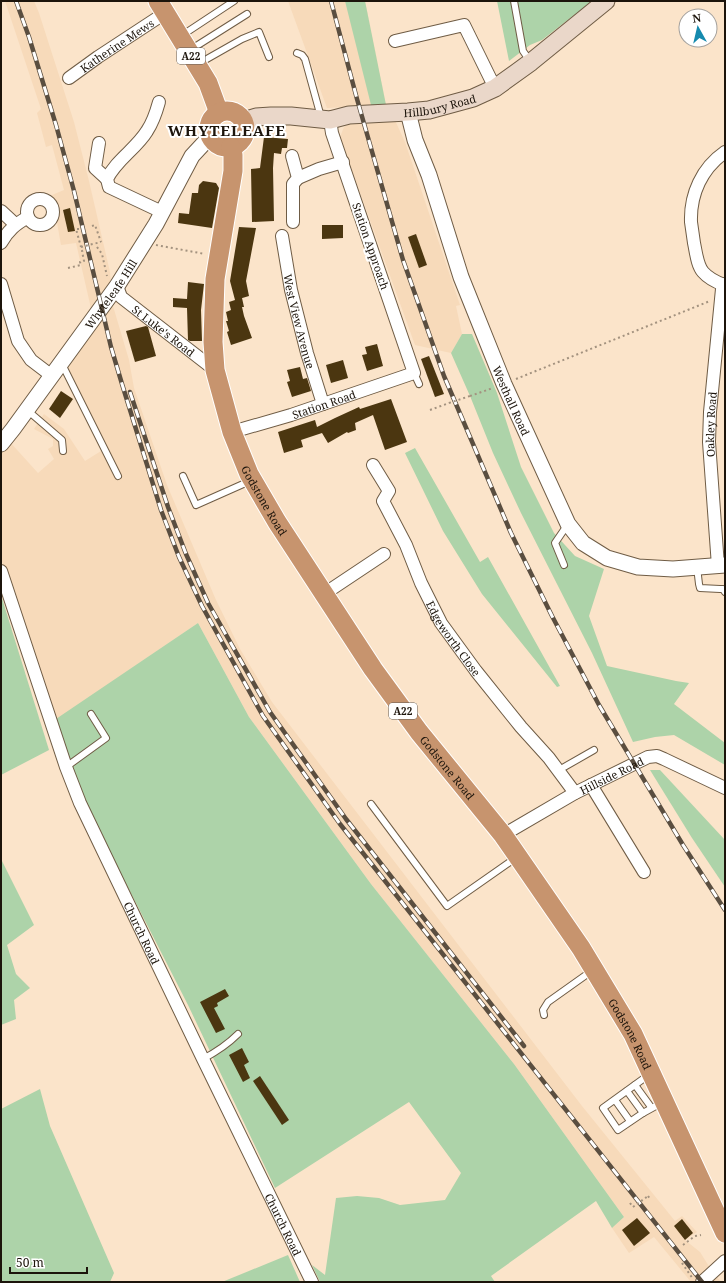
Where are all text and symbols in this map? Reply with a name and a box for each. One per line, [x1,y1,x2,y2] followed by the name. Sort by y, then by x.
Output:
[678,8,718,48] north arrow
[691,10,702,26] text: N
[77,15,157,75] street label: Katherine Mews
[177,48,205,64] road number: A22
[403,90,478,120] street label: Hillbury Road
[168,120,286,140] district label: WHYTELEAFE
[349,200,393,292] street label: Station Approach
[81,255,140,332] street label: Whyteleafe Hill
[281,273,319,370] street label: West View Avenue
[129,301,198,360] street label: St Luke's Road
[490,363,534,438] street label: Westhall Road
[290,386,358,422] street label: Station Road
[701,391,719,458] street label: Oakley Road
[239,463,291,538] street label: Godstone Road
[423,598,484,679] street label: Edgeworth Close
[389,703,417,719] road number: A22
[417,732,479,803] street label: Godstone Road
[577,753,646,797] street label: Hillside Road
[121,899,164,967] street label: Church Road
[606,995,656,1072] street label: Godstone Road
[262,1190,305,1258] street label: Church Road
[10,1249,87,1275] scale bar
[16,1254,44,1271] text: 50 m

